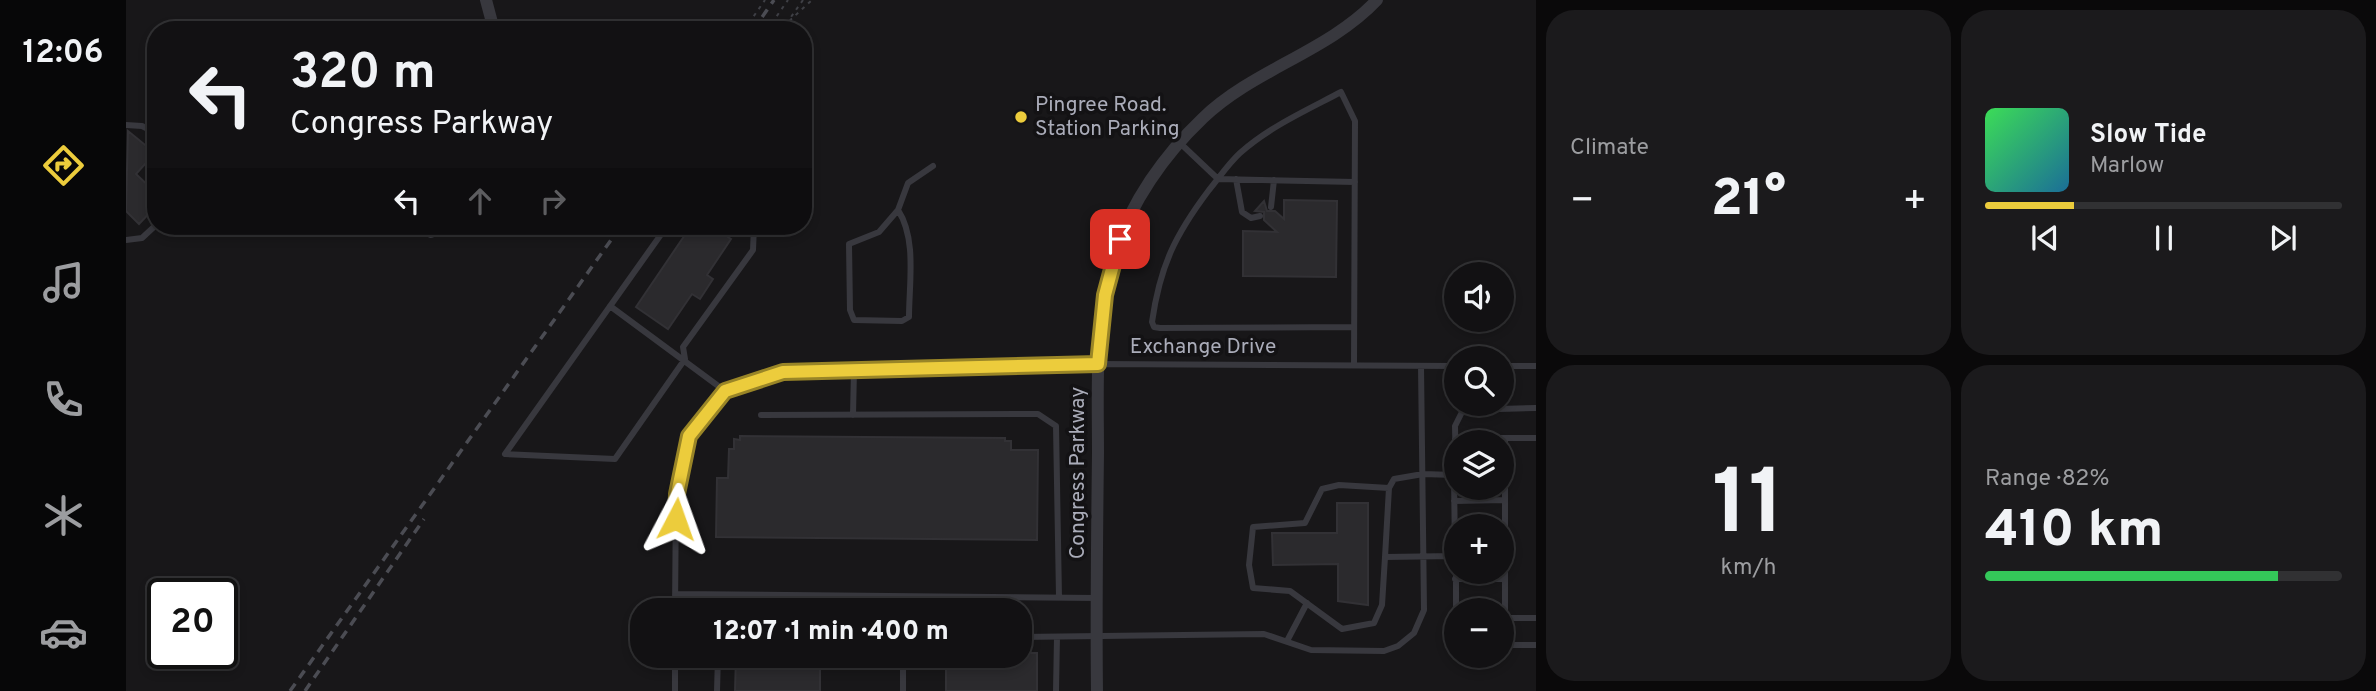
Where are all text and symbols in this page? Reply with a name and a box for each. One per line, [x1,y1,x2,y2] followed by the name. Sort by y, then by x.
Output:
[23,34,103,74] text: 12:06
[290,44,436,106] text: 320 m
[175,49,266,140] icon: left
[1035,92,1180,143] place label: Pingree Road. Station Parking
[290,105,553,145] text: Congress Parkway
[1013,109,1029,125] marker: Pingree Road. Station Parking
[2090,119,2207,152] text: Slow Tide
[1570,134,1649,163] text: Climate
[39,141,88,190] icon: directions
[2090,152,2164,181] text: Marlow
[1711,168,1786,234] text: 21°
[1570,178,1595,227] text: −
[1902,178,1927,227] text: +
[388,182,426,220] icon: left
[461,182,499,220] icon: ahead
[534,182,572,220] icon: right
[1090,209,1150,269] pin
[2026,219,2064,257] icon: previous
[2145,219,2183,257] icon: pause
[2264,219,2302,257] icon: next
[1101,220,1139,258] icon: arrive
[39,258,88,307] icon: music
[1444,262,1514,668] map controls
[1444,262,1514,332] button: sound
[1130,334,1276,361] street label: Exchange Drive
[1444,346,1514,416] button: search
[39,375,88,424] icon: phone
[1065,387,1092,559] street label: Congress Parkway
[1444,430,1514,500] button: layers
[1712,451,1785,566] text: 11
[1985,465,2109,494] text: Range · 82%
[639,482,713,556] position arrow
[39,491,88,540] icon: climate
[1985,499,2163,565] text: 410 km
[1444,514,1514,584] button: +
[1721,554,1776,583] text: km/h
[147,578,238,669] speed limit sign: 20
[1444,598,1514,668] button: −
[39,608,88,657] icon: car
[713,616,949,649] text: 12:07 · 1 min · 400 m

